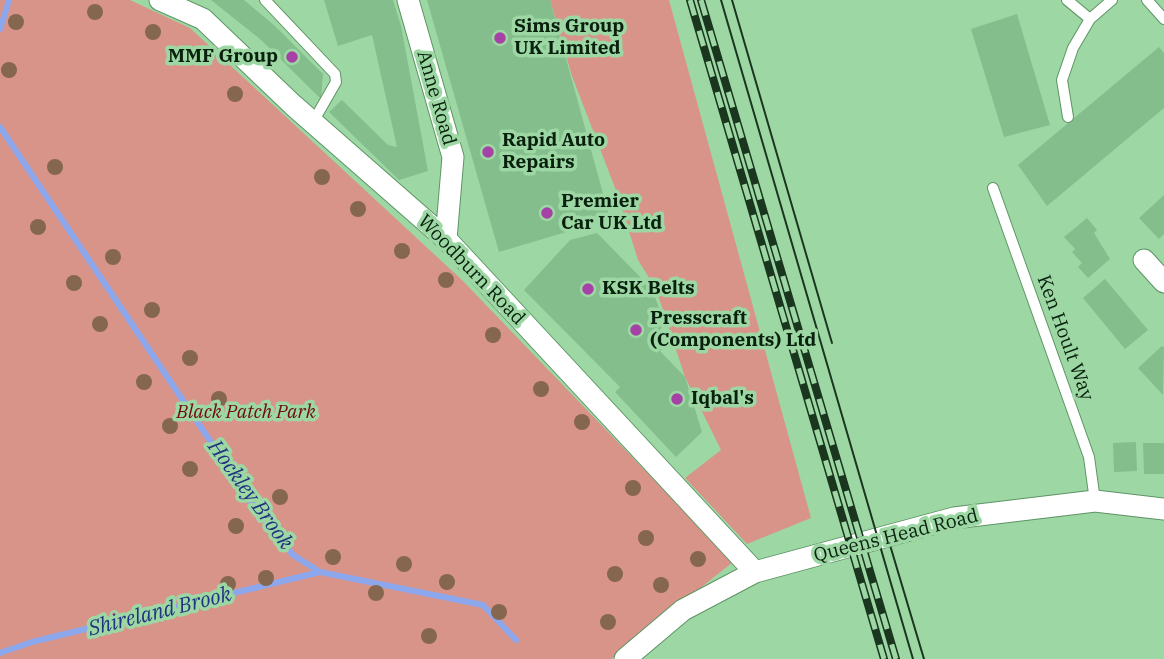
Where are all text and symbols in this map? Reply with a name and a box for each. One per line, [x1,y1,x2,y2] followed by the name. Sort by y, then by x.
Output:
[514,16,624,60] place label: Sims Group UK Limited
[492,30,508,46] marker: Sims Group UK Limited
[168,46,278,68] place label: MMF Group
[412,48,460,148] street label: Anne Road
[284,49,300,65] marker: MMF Group
[502,130,605,174] place label: Rapid Auto Repairs
[480,144,496,160] marker: Rapid Auto Repairs
[561,191,662,235] place label: Premier Car UK Ltd
[539,205,555,221] marker: Premier Car UK Ltd
[413,210,529,330] street label: Woodburn Road
[1032,272,1098,404] street label: Ken Hoult Way
[602,278,695,300] place label: KSK Belts
[580,281,596,297] marker: KSK Belts
[650,308,816,352] place label: Presscraft (Components) Ltd
[628,322,644,338] marker: Presscraft (Components) Ltd
[691,388,754,410] place label: Iqbal's
[669,391,685,407] marker: Iqbal's
[176,402,316,424] park label: Black Patch Park
[202,435,298,555] water label: Hockley Brook
[811,505,981,567] street label: Queens Head Road
[86,582,234,642] water label: Shireland Brook

